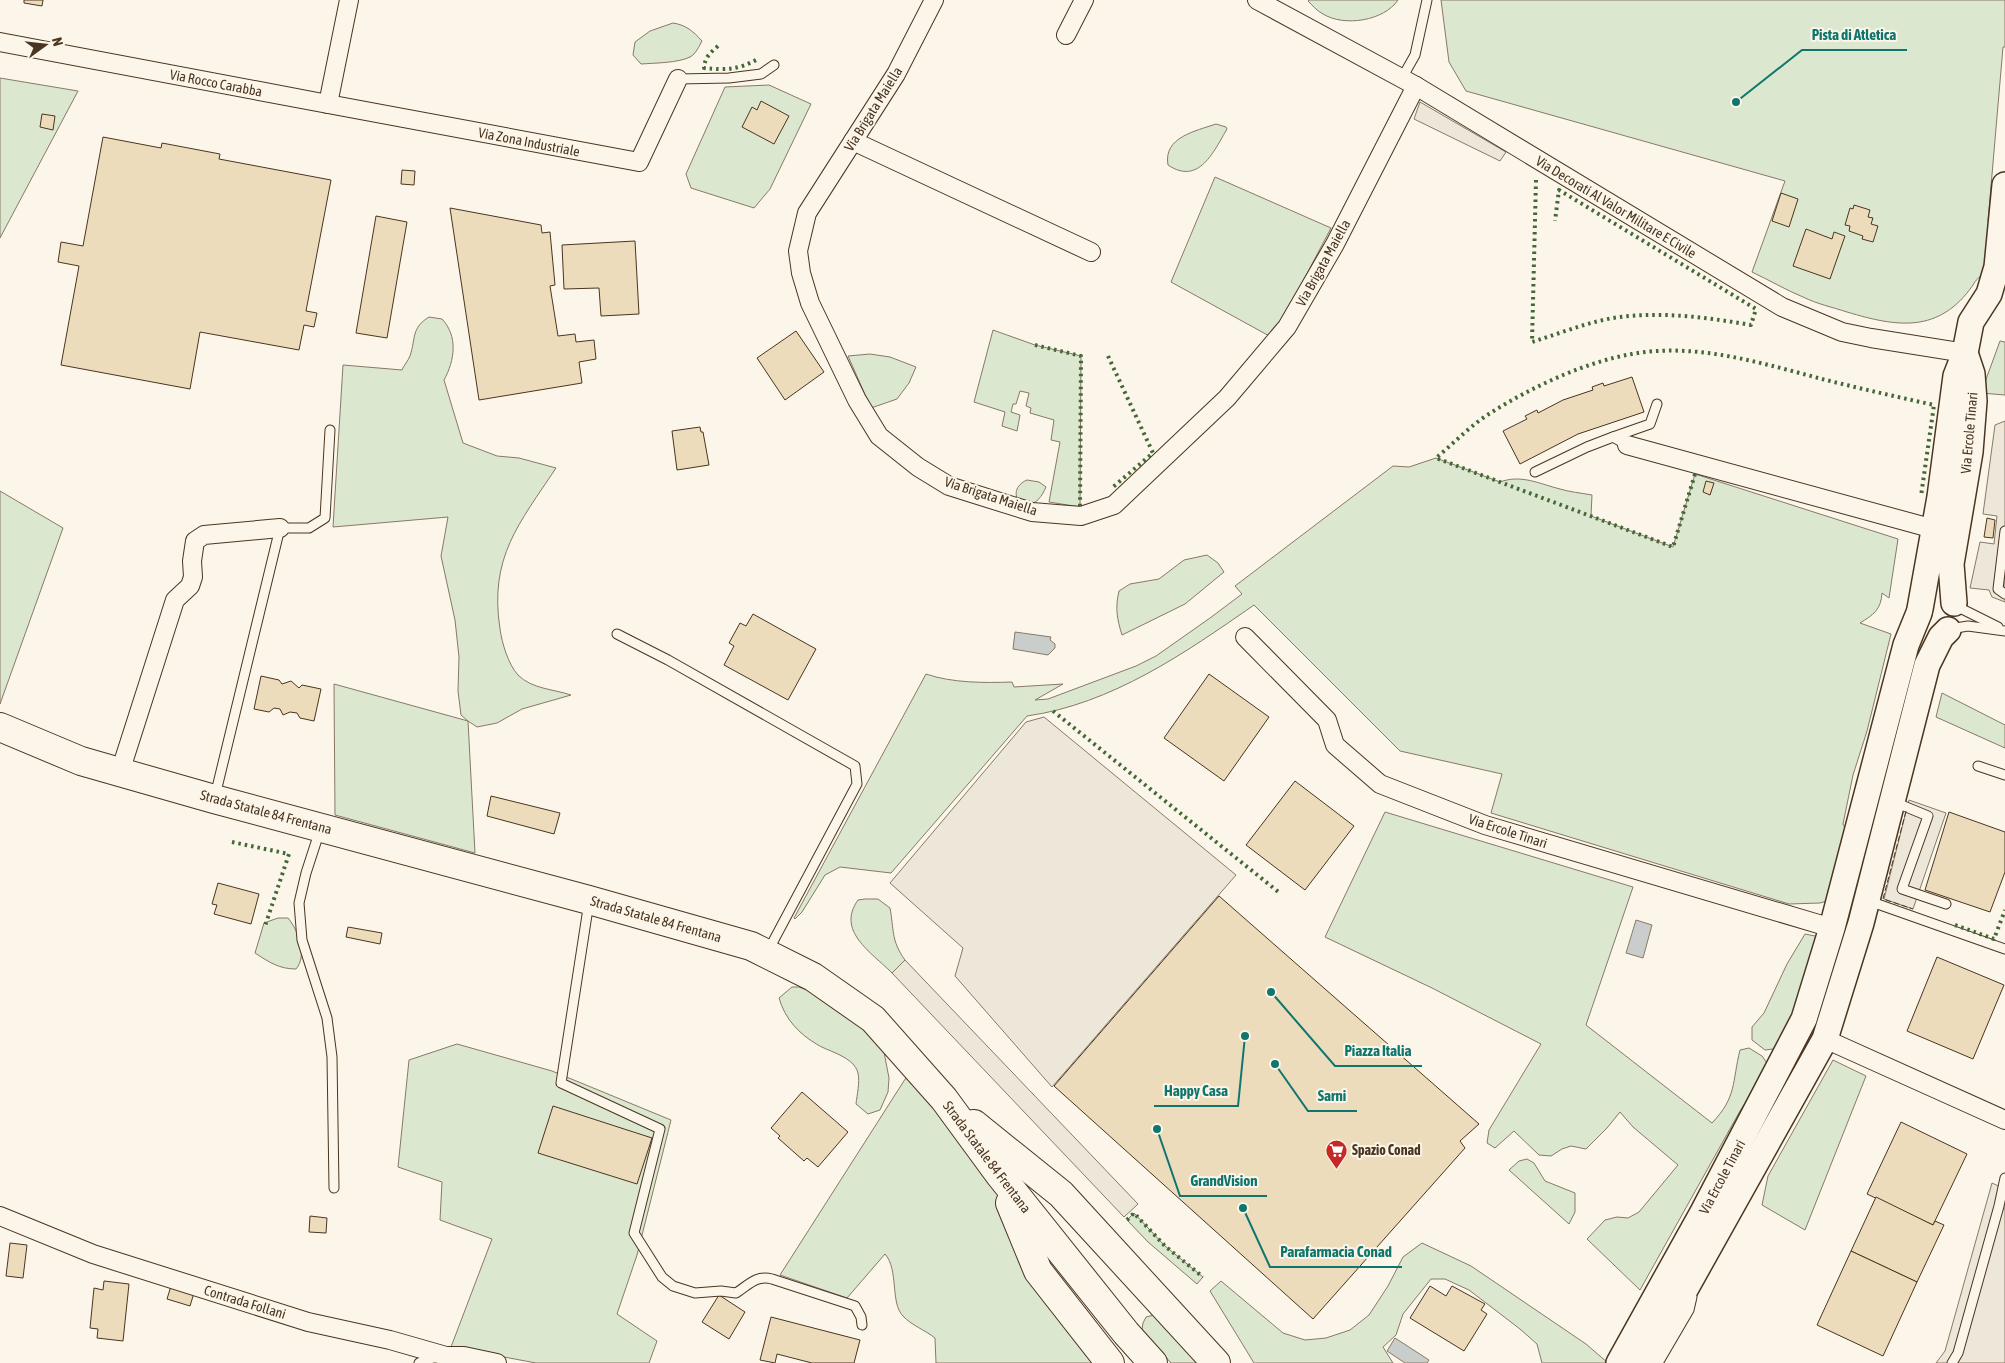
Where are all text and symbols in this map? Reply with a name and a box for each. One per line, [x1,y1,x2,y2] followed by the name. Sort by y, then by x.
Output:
[20,20,70,70] north arrow
[1802,20,1907,50] callout: Pista di Atletica
[1812,26,1896,43] text: Pista di Atletica
[49,36,66,48] text: N
[841,64,905,154] street label: Via Brigata Maiella
[168,66,264,100] street label: Via Rocco Carabba
[477,124,581,160] street label: Via Zona Industriale
[1533,153,1699,261] street label: Via Decorati Al Valor Militare E Civile
[1293,217,1353,309] street label: Via Brigata Maiella
[1957,391,1981,475] street label: Via Ercole Tinari
[943,473,1039,519] street label: Via Brigata Maiella
[198,787,334,837] street label: Strada Statale 84 Frentana
[1467,811,1549,851] street label: Via Ercole Tinari
[589,893,723,945] street label: Strada Statale 84 Frentana
[1335,1036,1422,1066] callout: Piazza Italia
[1345,1042,1412,1059] text: Piazza Italia
[1154,1076,1238,1106] callout: Happy Casa
[1308,1081,1357,1111] callout: Sarni
[1164,1082,1228,1099] text: Happy Casa
[1318,1087,1346,1104] text: Sarni
[940,1098,1034,1216] street label: Strada Statale 84 Frentana
[1696,1137,1748,1217] street label: Via Ercole Tinari
[1324,1138,1348,1169] supermarket icon: Spazio Conad
[1352,1142,1421,1158] place label: Spazio Conad
[1180,1166,1267,1196] callout: GrandVision
[1190,1172,1258,1189] text: GrandVision
[1270,1237,1402,1267] callout: Parafarmacia Conad
[1280,1243,1392,1260] text: Parafarmacia Conad
[202,1282,288,1322] street label: Contrada Follani

